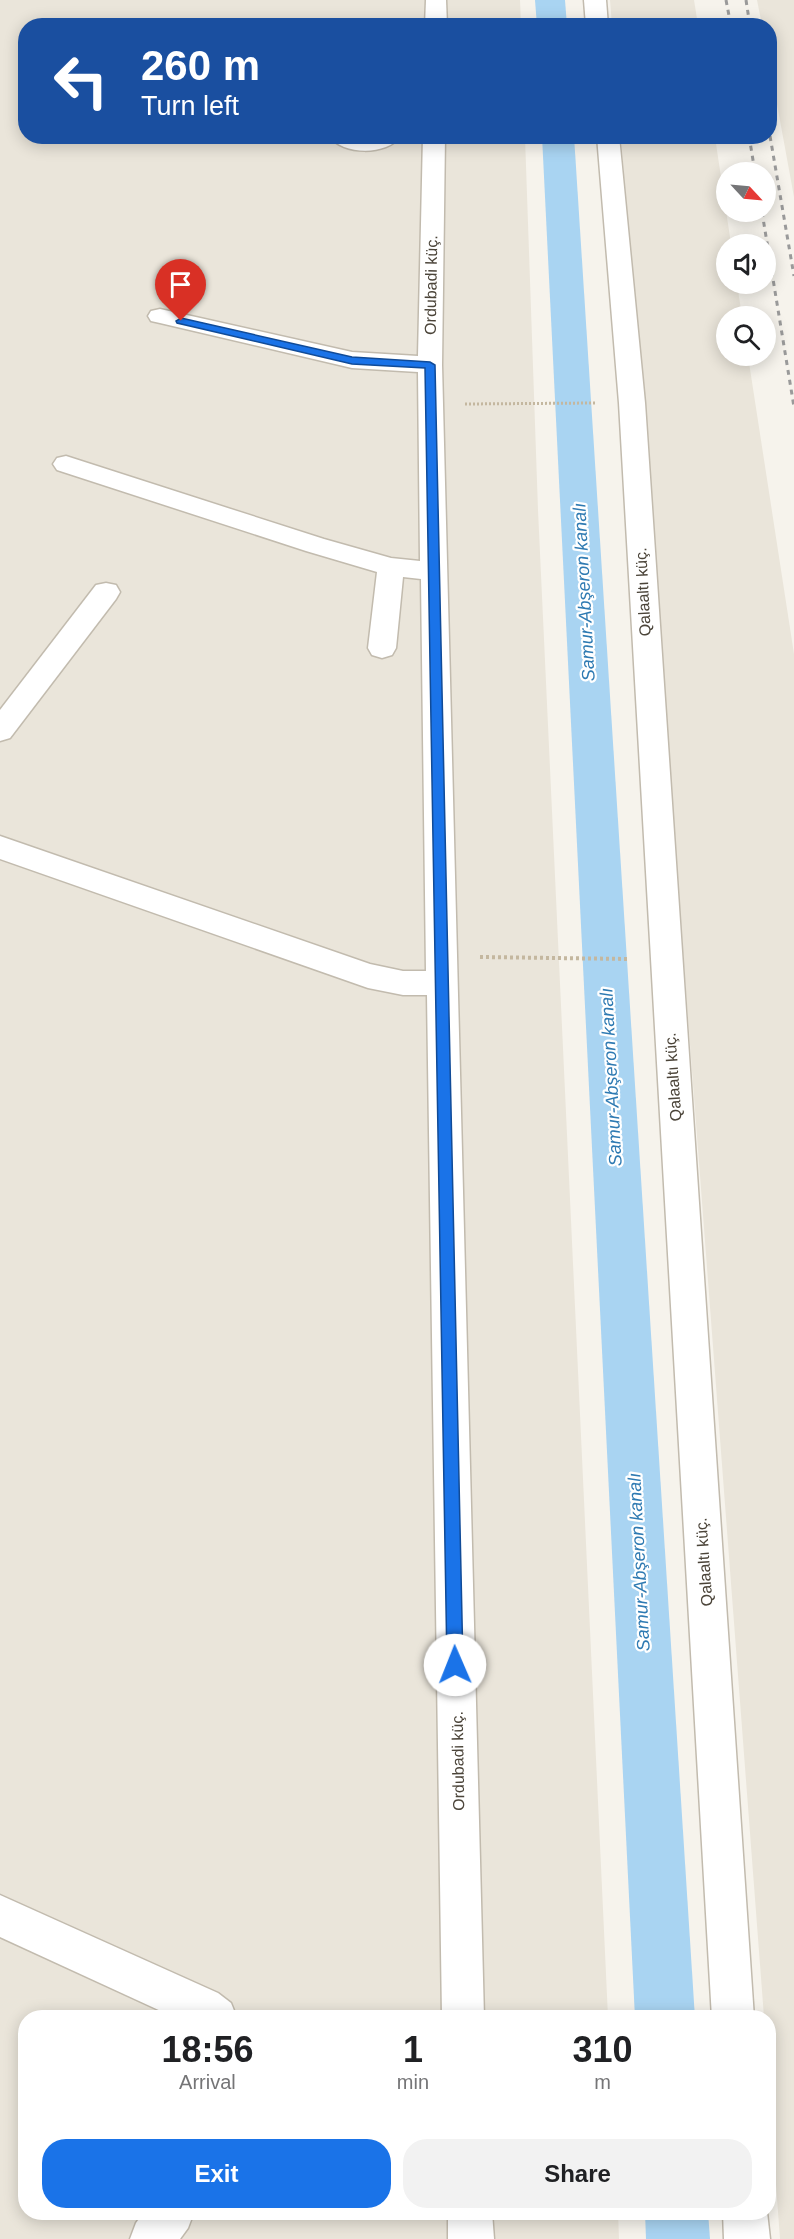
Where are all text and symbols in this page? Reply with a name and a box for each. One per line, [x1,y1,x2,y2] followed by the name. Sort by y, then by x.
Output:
[42,42,120,120] icon: left
[141,42,260,89] text: 260 m
[141,91,239,121] text: Turn left
[716,162,776,222] north arrow
[716,162,776,366] map controls
[716,234,776,294] button: sound
[422,235,440,335] street label: Ordubadi küç.
[155,259,206,321] pin
[164,268,197,301] icon: arrive
[716,306,776,366] button: search
[569,502,599,682] water label: Samur-Abşeron kanalı
[632,547,654,637] street label: Qalaaltı küç.
[596,987,626,1167] water label: Samur-Abşeron kanalı
[661,1032,685,1122] street label: Qalaaltı küç.
[624,1472,654,1652] water label: Samur-Abşeron kanalı
[692,1517,716,1607] street label: Qalaaltı küç.
[423,1633,487,1697] position arrow
[449,1711,467,1811] street label: Ordubadi küç.
[161,2029,253,2070] text: 18:56
[403,2029,423,2070] text: 1
[572,2029,633,2070] text: 310
[179,2071,236,2093] text: Arrival
[397,2071,429,2093] text: min
[594,2071,611,2093] text: m
[42,2139,391,2208] button: Exit
[403,2139,752,2208] button: Share

